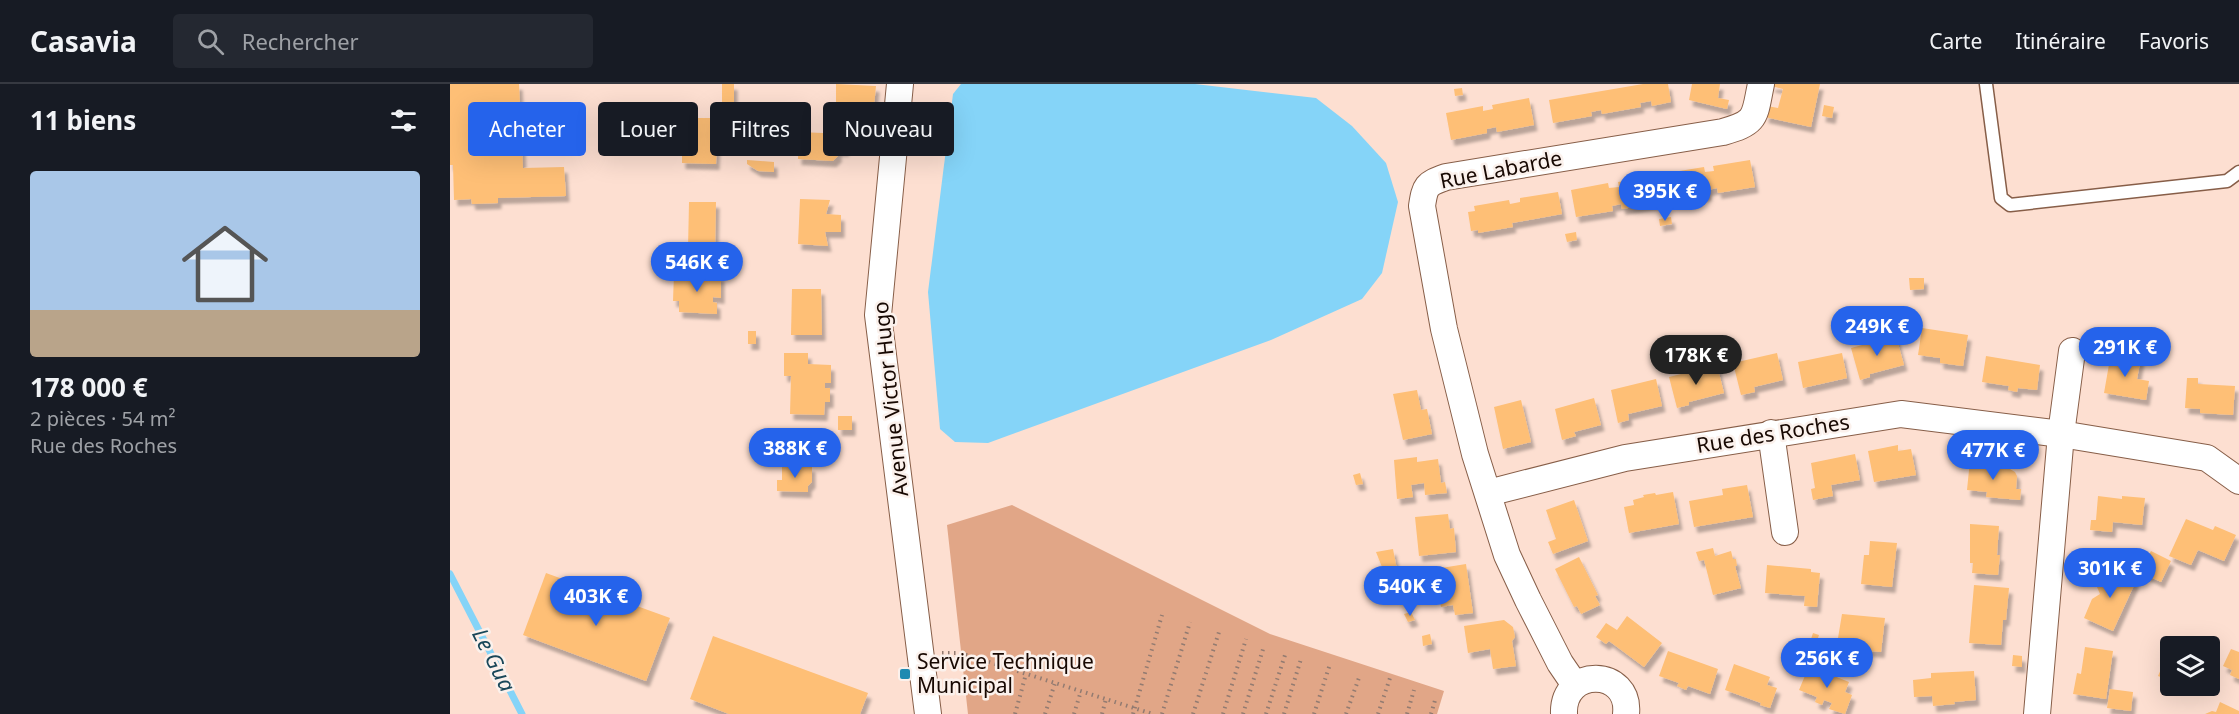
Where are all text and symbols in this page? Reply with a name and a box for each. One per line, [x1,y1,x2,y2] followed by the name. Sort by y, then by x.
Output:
[173,14,593,68] search box
[30,22,137,60] text: Casavia
[194,25,227,58] icon: search
[242,26,359,56] text: Rechercher
[1929,27,1982,55] text: Carte
[2015,27,2106,55] text: Itinéraire
[2139,27,2209,55] text: Favoris
[30,102,136,138] text: 11 biens
[468,102,586,156] chip: Acheter
[598,102,698,156] chip: Louer
[710,102,811,156] chip: Filtres
[823,102,954,156] chip: Nouveau
[387,104,420,137] icon: filters
[1437,143,1564,195] street label: Rue Labarde
[1616,171,1714,222] pin: 395K €
[1633,177,1697,204] text: 395K €
[171,210,279,318] icon: home
[648,242,746,293] pin: 546K €
[665,248,729,275] text: 546K €
[866,300,914,498] street label: Avenue Victor Hugo
[1828,306,1926,357] pin: 249K €
[1845,312,1909,339] text: 249K €
[2076,327,2174,378] pin: 291K €
[2093,333,2157,360] text: 291K €
[1647,335,1745,386] pin: 178K €
[1664,341,1728,368] text: 178K €
[30,369,148,405] text: 178 000 €
[30,405,175,432] text: 2 pièces · 54 m²
[1694,407,1851,459] street label: Rue des Roches
[746,428,844,479] pin: 388K €
[1944,430,2042,481] pin: 477K €
[30,432,177,459] text: Rue des Roches
[763,434,827,461] text: 388K €
[1961,436,2025,463] text: 477K €
[2061,548,2159,599] pin: 301K €
[2078,554,2142,581] text: 301K €
[1361,566,1459,617] pin: 540K €
[1378,572,1442,599] text: 540K €
[547,576,645,627] pin: 403K €
[564,582,628,609] text: 403K €
[466,623,524,697] water label: Le Gua
[2160,636,2220,696] map controls
[2160,636,2220,696] button: layers
[1778,638,1876,689] pin: 256K €
[1795,644,1859,671] text: 256K €
[917,647,1094,699] place label: Service Technique Municipal
[898,667,912,681] marker: Service Technique Municipal

